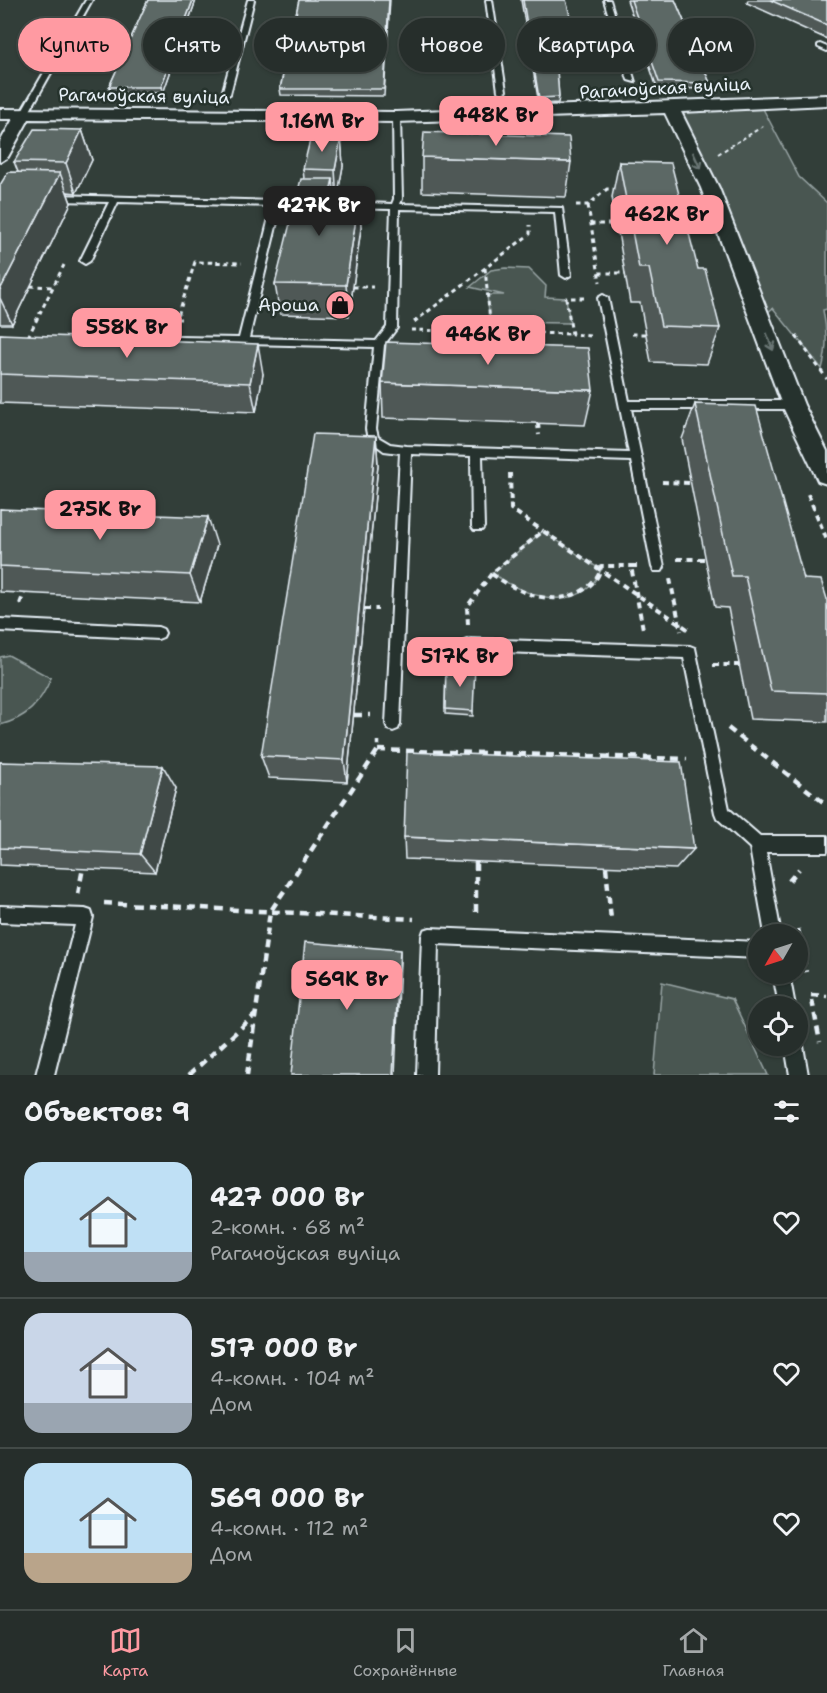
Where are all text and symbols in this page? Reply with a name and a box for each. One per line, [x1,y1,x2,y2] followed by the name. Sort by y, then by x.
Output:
[18,18,131,72] chip: Купить
[143,18,242,72] chip: Снять
[254,18,387,72] chip: Фильтры
[399,18,505,72] chip: Новое
[517,18,656,72] chip: Квартира
[668,18,754,72] chip: Дом
[579,72,751,104] street label: Рагачоўская вуліца
[58,83,230,109] street label: Рагачоўская вуліца
[441,96,551,147] pin: 448K Br
[260,102,384,153] pin: 1.16M Br
[453,102,539,128] text: 448K Br
[279,108,365,134] text: 1.16M Br
[692,151,704,169] one-way arrow
[264,186,374,237] pin: 427K Br
[277,192,361,218] text: 427K Br
[612,195,722,246] pin: 462K Br
[625,201,709,227] text: 462K Br
[324,289,356,321] shop icon: Ароша
[258,293,319,317] place label: Ароша
[72,308,182,359] pin: 558K Br
[86,314,168,340] text: 558K Br
[433,315,543,366] pin: 446K Br
[445,321,531,347] text: 446K Br
[765,332,776,350] one-way arrow
[45,490,155,541] pin: 275K Br
[59,496,141,522] text: 275K Br
[405,637,515,688] pin: 517K Br
[421,643,499,669] text: 517K Br
[748,924,808,984] north arrow
[748,924,808,1056] map controls
[292,960,402,1011] pin: 569K Br
[305,966,389,992] text: 569K Br
[748,996,808,1056] button: locate
[24,1094,190,1129] text: Объектов: 9
[770,1095,803,1128] icon: filters
[210,1179,364,1214] text: 427 000 Br
[72,1186,144,1258] icon: home
[770,1206,803,1239] icon: heart
[210,1214,365,1240] text: 2-комн. · 68 m²
[210,1240,400,1266] text: Рагачоўская вуліца
[210,1330,357,1365] text: 517 000 Br
[72,1337,144,1409] icon: home
[770,1357,803,1390] icon: heart
[210,1365,374,1391] text: 4-комн. · 104 m²
[210,1391,252,1417] text: Дом
[210,1480,364,1515] text: 569 000 Br
[72,1487,144,1559] icon: home
[770,1507,803,1540] icon: heart
[210,1515,368,1541] text: 4-комн. · 112 m²
[210,1541,252,1567] text: Дом
[102,1624,148,1681] tab: Карта
[353,1624,458,1681] tab: Сохранённые
[663,1624,725,1681] tab: Главная

